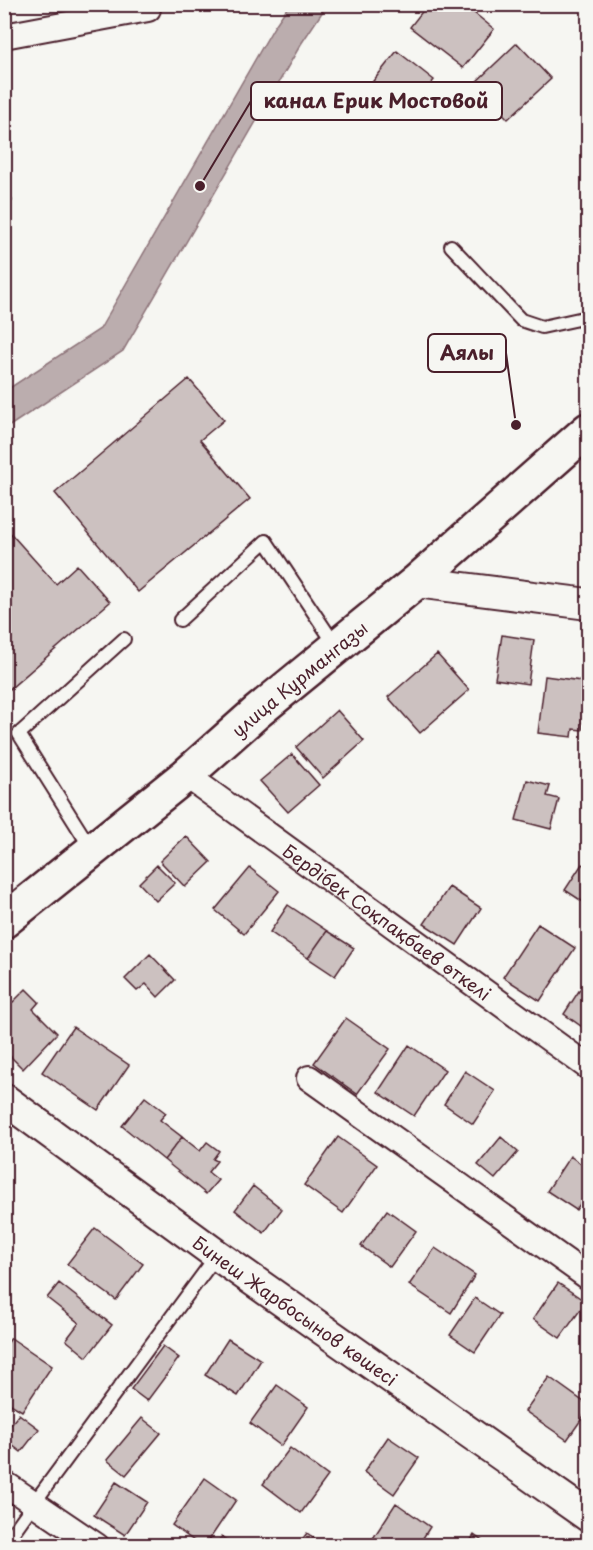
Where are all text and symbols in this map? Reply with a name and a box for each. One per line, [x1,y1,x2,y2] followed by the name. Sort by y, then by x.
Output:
[251,82,502,120] callout: канал Ерик Мостовой
[264,85,488,115] text: канал Ерик Мостовой
[428,334,506,372] callout: Аялы
[440,337,494,367] text: Аялы
[225,614,373,743] street label: улица Курмангазы
[278,837,497,1006] street label: Бердібек Соқпақбаев өткелі
[188,1229,403,1392] street label: Бинеш Жарбосынов көшесі

